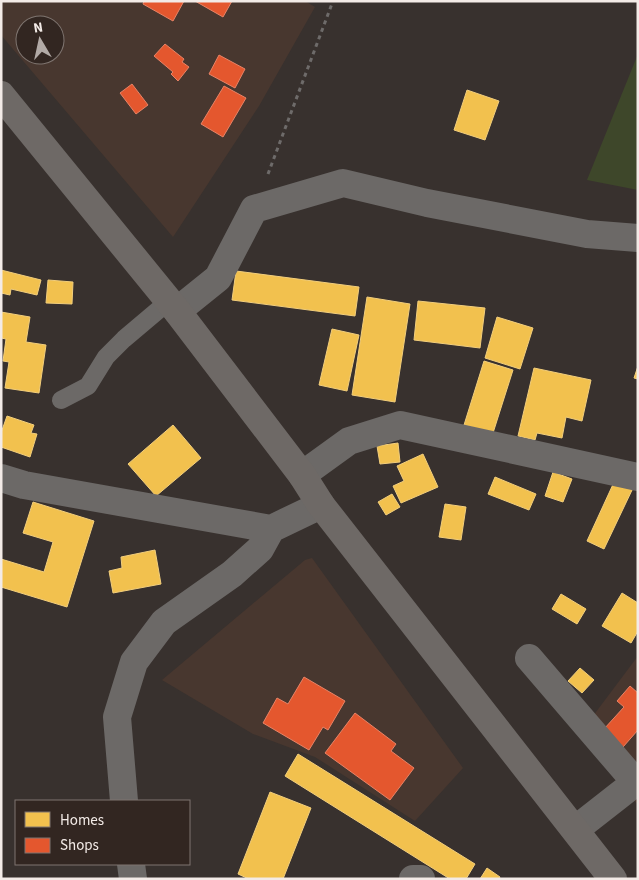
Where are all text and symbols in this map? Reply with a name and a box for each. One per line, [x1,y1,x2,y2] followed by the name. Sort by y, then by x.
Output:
[15,15,65,65] north arrow
[32,18,44,39] text: N
[15,800,190,865] legend
[60,810,104,831] text: Homes
[60,835,99,856] text: Shops

